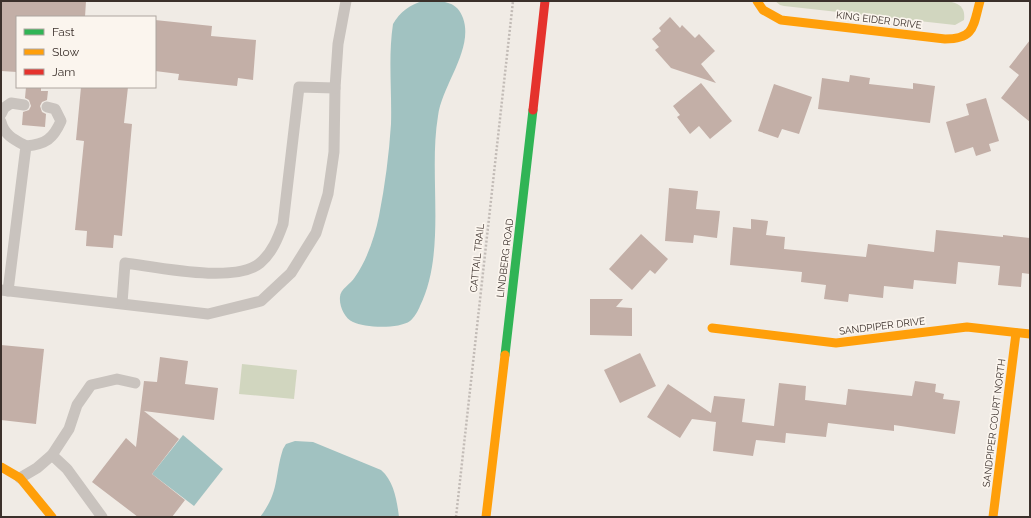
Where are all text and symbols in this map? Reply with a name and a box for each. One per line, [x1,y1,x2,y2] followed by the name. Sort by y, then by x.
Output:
[836,9,922,31] street label: KING EIDER DRIVE
[16,16,156,88] legend
[52,25,75,39] text: Fast
[52,45,79,59] text: Slow
[52,65,75,79] text: Jam
[495,218,515,298] street label: LINDBERG ROAD
[468,223,486,293] street label: CATTAIL TRAIL
[838,315,926,337] street label: SANDPIPER DRIVE
[981,358,1007,488] street label: SANDPIPER COURT NORTH

